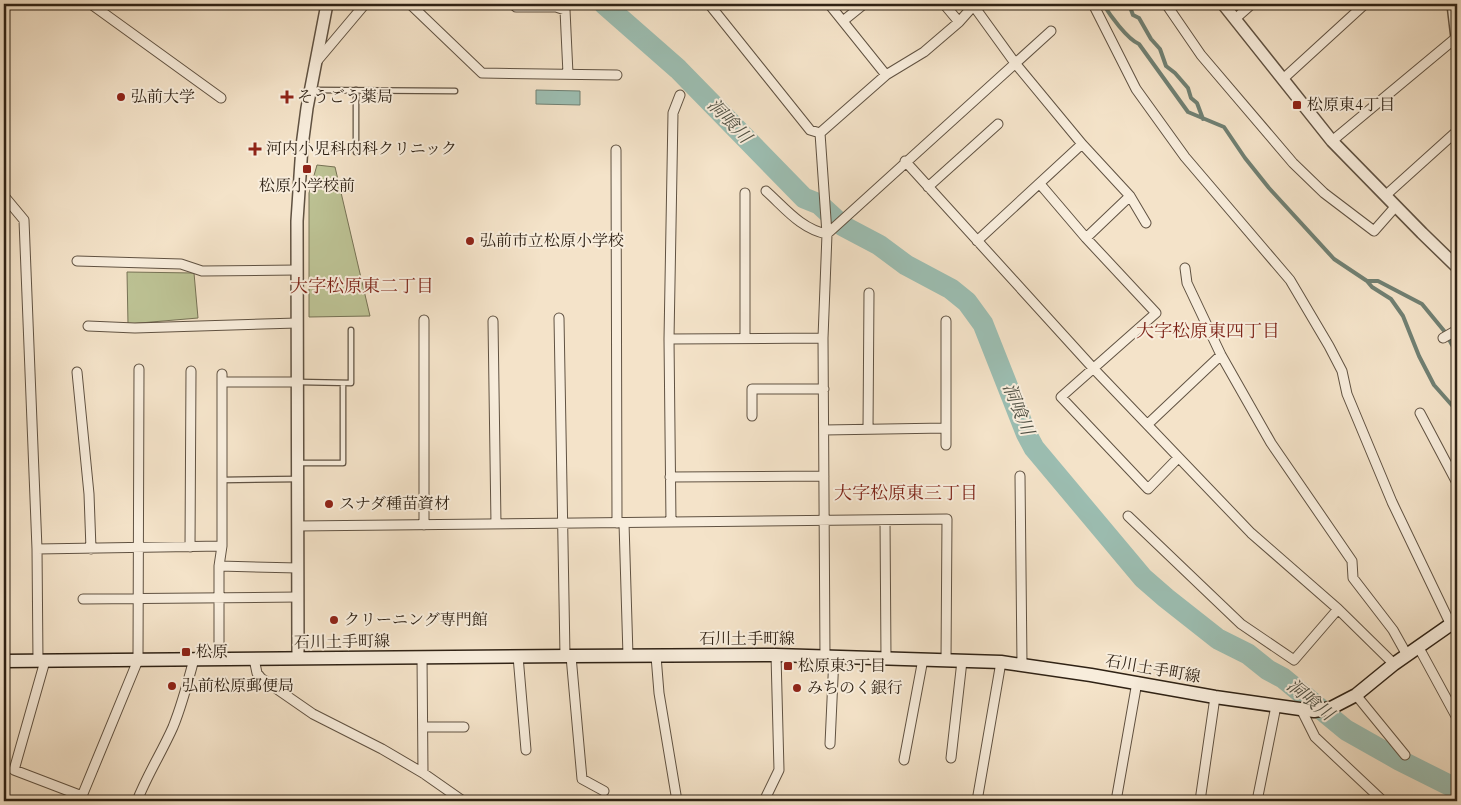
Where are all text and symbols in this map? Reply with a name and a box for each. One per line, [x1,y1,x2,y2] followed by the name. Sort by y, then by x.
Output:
[131,86,195,108] place label: 弘前大学
[297,86,393,108] place label: そうごう薬局
[115,91,127,103] marker: 弘前大学
[281,91,293,103] marker: そうごう薬局
[701,93,758,151] water label: 洞喰川
[1307,94,1395,116] place label: 松原東4丁目
[1291,99,1303,111] marker: 松原東4丁目
[266,138,457,160] place label: 河内小児科内科クリニック
[248,142,262,156] marker: 河内小児科内科クリニック
[301,163,313,175] marker: 松原小学校前
[259,175,355,197] place label: 松原小学校前
[480,230,624,252] place label: 弘前市立松原小学校
[464,235,476,247] marker: 弘前市立松原小学校
[290,274,434,299] district label: 大字松原東二丁目
[1136,319,1280,344] district label: 大字松原東四丁目
[996,379,1040,441] water label: 洞喰川
[834,481,978,506] district label: 大字松原東三丁目
[339,493,450,515] place label: スナダ種苗資材
[323,498,335,510] marker: スナダ種苗資材
[344,609,488,631] place label: クリーニング専門館
[328,614,340,626] marker: クリーニング専門館
[699,628,795,650] street label: 石川土手町線
[294,630,390,654] street label: 石川土手町線
[196,641,228,663] place label: 松原
[180,646,192,658] marker: 松原
[1104,650,1202,688] street label: 石川土手町線
[798,655,886,677] place label: 松原東3丁目
[782,660,794,672] marker: 松原東3丁目
[1281,673,1340,728] water label: 洞喰川
[182,675,294,697] place label: 弘前松原郵便局
[807,677,903,699] place label: みちのく銀行
[166,680,178,692] marker: 弘前松原郵便局
[791,682,803,694] marker: みちのく銀行

